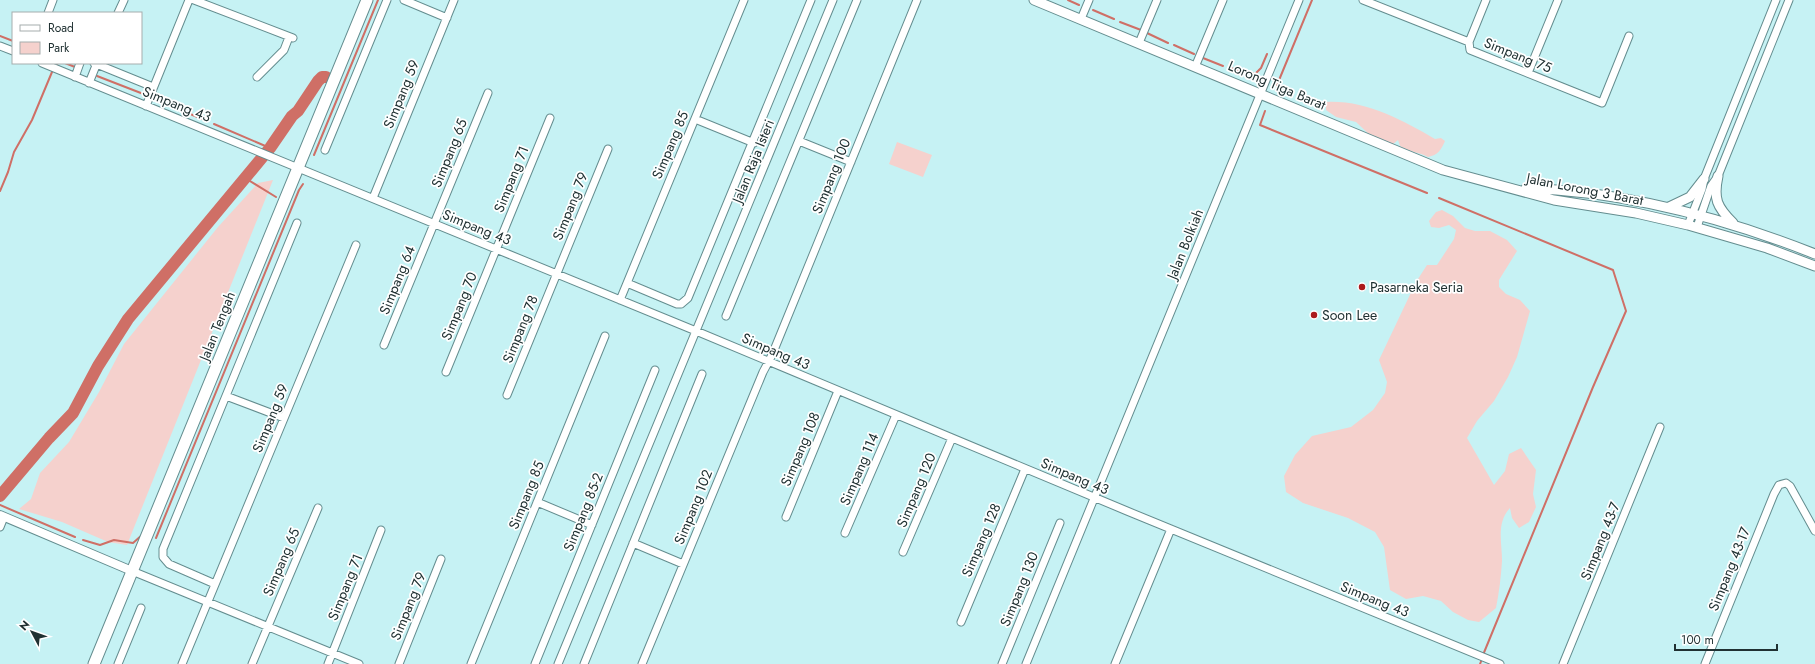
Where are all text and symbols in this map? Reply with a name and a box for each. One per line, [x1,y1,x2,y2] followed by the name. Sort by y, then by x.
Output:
[12,12,142,64] legend
[48,19,74,37] text: Road
[1481,32,1555,78] street label: Simpang 75
[48,39,70,57] text: Park
[1225,55,1329,115] street label: Lorong Tiga Barat
[378,57,424,131] street label: Simpang 59
[140,81,215,127] street label: Simpang 43
[647,108,693,182] street label: Simpang 85
[426,116,472,190] street label: Simpang 65
[726,116,779,208] street label: Jalan Raja Isteri
[807,135,855,217] street label: Simpang 100
[489,143,533,215] street label: Simpang 71
[1523,167,1646,210] street label: Jalan Lorong 3 Barat
[547,169,593,243] street label: Simpang 79
[440,204,515,250] street label: Simpang 43
[1161,206,1208,284] street label: Jalan Bolkiah
[374,243,420,317] street label: Simpang 64
[436,269,482,343] street label: Simpang 70
[1370,277,1463,297] place label: Pasarneka Seria
[1357,282,1367,292] marker: Pasarneka Seria
[193,288,240,366] street label: Jalan Tengah
[497,292,543,366] street label: Simpang 78
[1322,305,1377,325] place label: Soon Lee
[1309,310,1319,320] marker: Soon Lee
[739,328,813,374] street label: Simpang 43
[247,381,293,455] street label: Simpang 59
[775,409,825,489] street label: Simpang 108
[835,430,883,508] street label: Simpang 114
[891,450,941,530] street label: Simpang 120
[1038,453,1112,499] street label: Simpang 43
[503,458,549,532] street label: Simpang 85
[669,467,717,547] street label: Simpang 102
[558,470,608,554] street label: Simpang 85-2
[1575,498,1625,583] street label: Simpang 43-7
[956,500,1006,580] street label: Simpang 128
[1703,523,1755,614] street label: Simpang 43-17
[258,525,304,599] street label: Simpang 65
[995,549,1043,629] street label: Simpang 130
[323,551,367,623] street label: Simpang 71
[385,569,431,643] street label: Simpang 79
[1338,576,1413,622] street label: Simpang 43
[12,612,52,652] north arrow
[16,617,33,634] text: N
[1675,626,1777,652] scale bar
[1681,631,1714,649] text: 100 m

